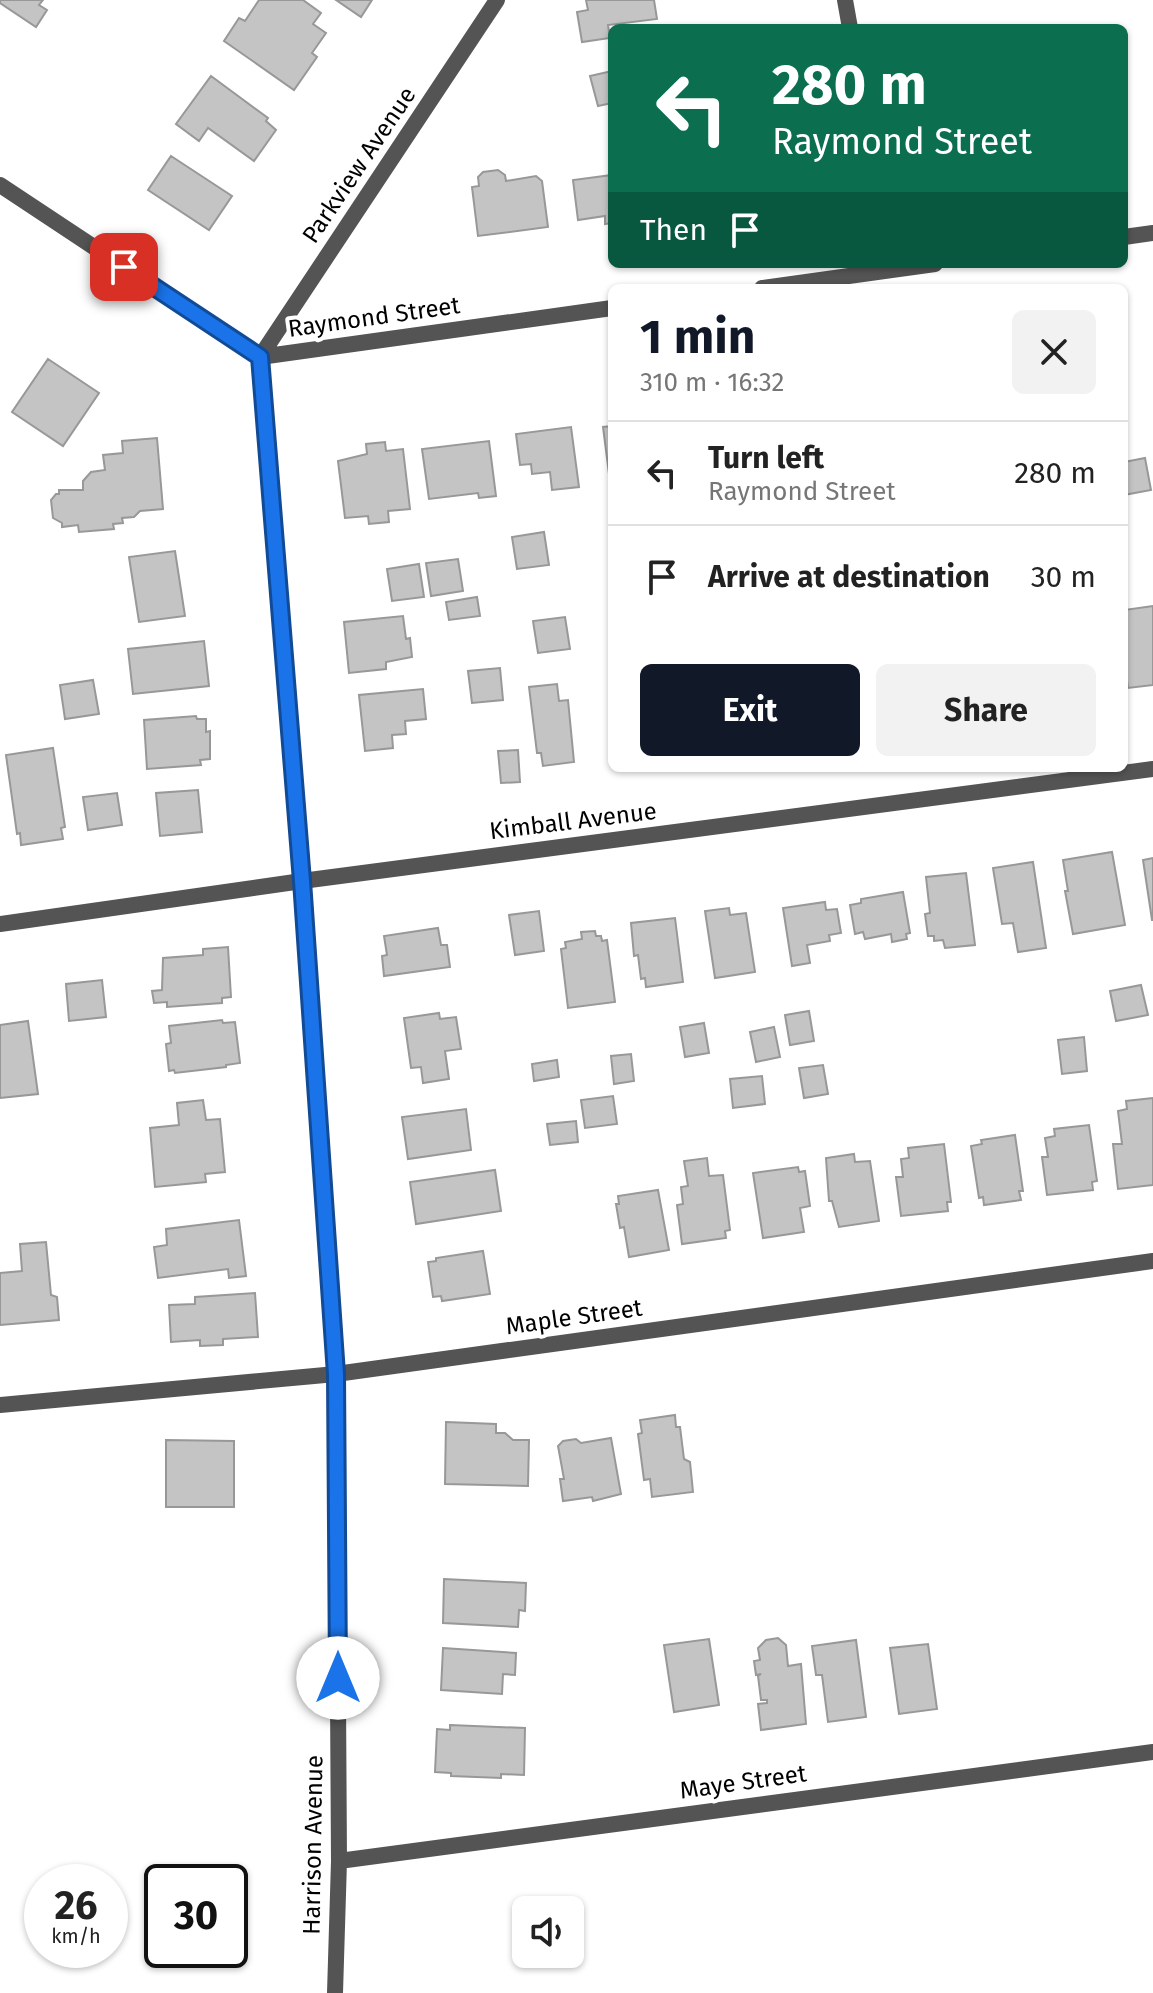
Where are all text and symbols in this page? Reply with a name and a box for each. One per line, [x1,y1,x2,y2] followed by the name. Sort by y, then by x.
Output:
[772,52,927,119] text: 280 m
[640,56,744,160] icon: left
[296,82,422,248] street label: Parkview Avenue
[772,120,1032,164] text: Raymond Street
[723,208,767,252] icon: arrive
[640,212,707,248] text: Then
[90,233,158,301] pin
[102,245,146,289] icon: arrive
[286,291,462,343] street label: Raymond Street
[640,308,755,366] text: 1 min
[1012,310,1096,394] button: close
[640,367,784,398] text: 310 m · 16:32
[708,440,824,476] text: Turn left
[640,451,684,495] icon: left
[1014,455,1096,491] text: 280 m
[708,476,896,507] text: Raymond Street
[640,555,684,599] icon: arrive
[708,559,990,595] text: Arrive at destination
[1031,559,1096,595] text: 30 m
[640,664,860,756] button: Exit
[876,664,1096,756] button: Share
[488,797,658,845] street label: Kimball Avenue
[504,1294,644,1340] street label: Maple Street
[296,1636,380,1720] position arrow
[297,1755,329,1935] street label: Harrison Avenue
[678,1759,808,1805] street label: Maye Street
[144,1864,248,1968] speed limit sign: 30
[54,1882,98,1930] text: 26
[512,1896,584,1968] map controls
[512,1896,584,1968] button: sound
[51,1924,101,1948] text: km/h

